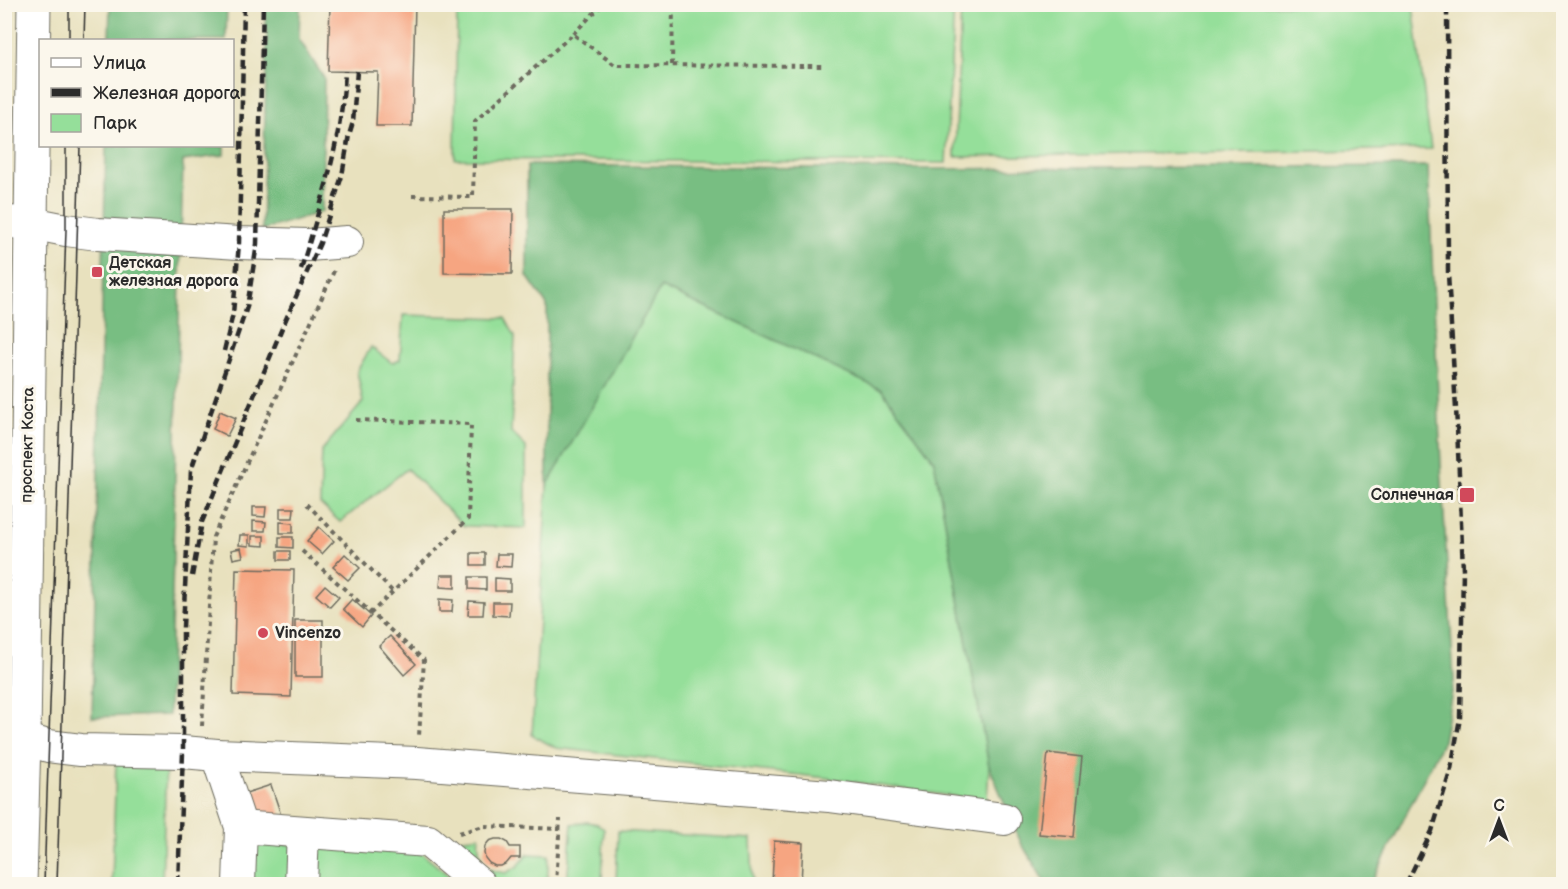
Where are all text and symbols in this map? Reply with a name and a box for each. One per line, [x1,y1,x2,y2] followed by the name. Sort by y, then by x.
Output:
[39,39,234,147] legend
[93,53,147,74] text: Улица
[93,83,241,104] text: Железная дорога
[93,113,137,134] text: Парк
[109,254,239,291] place label: Детская железная дорога
[90,265,104,279] marker: Детская железная дорога
[17,386,39,503] street label: проспект Коста
[1371,486,1454,505] place label: Солнечная
[1458,486,1476,504] marker: Солнечная
[275,624,341,643] place label: Vincenzo
[256,626,270,640] marker: Vincenzo
[1469,790,1529,850] north arrow
[1493,797,1505,816] text: С

